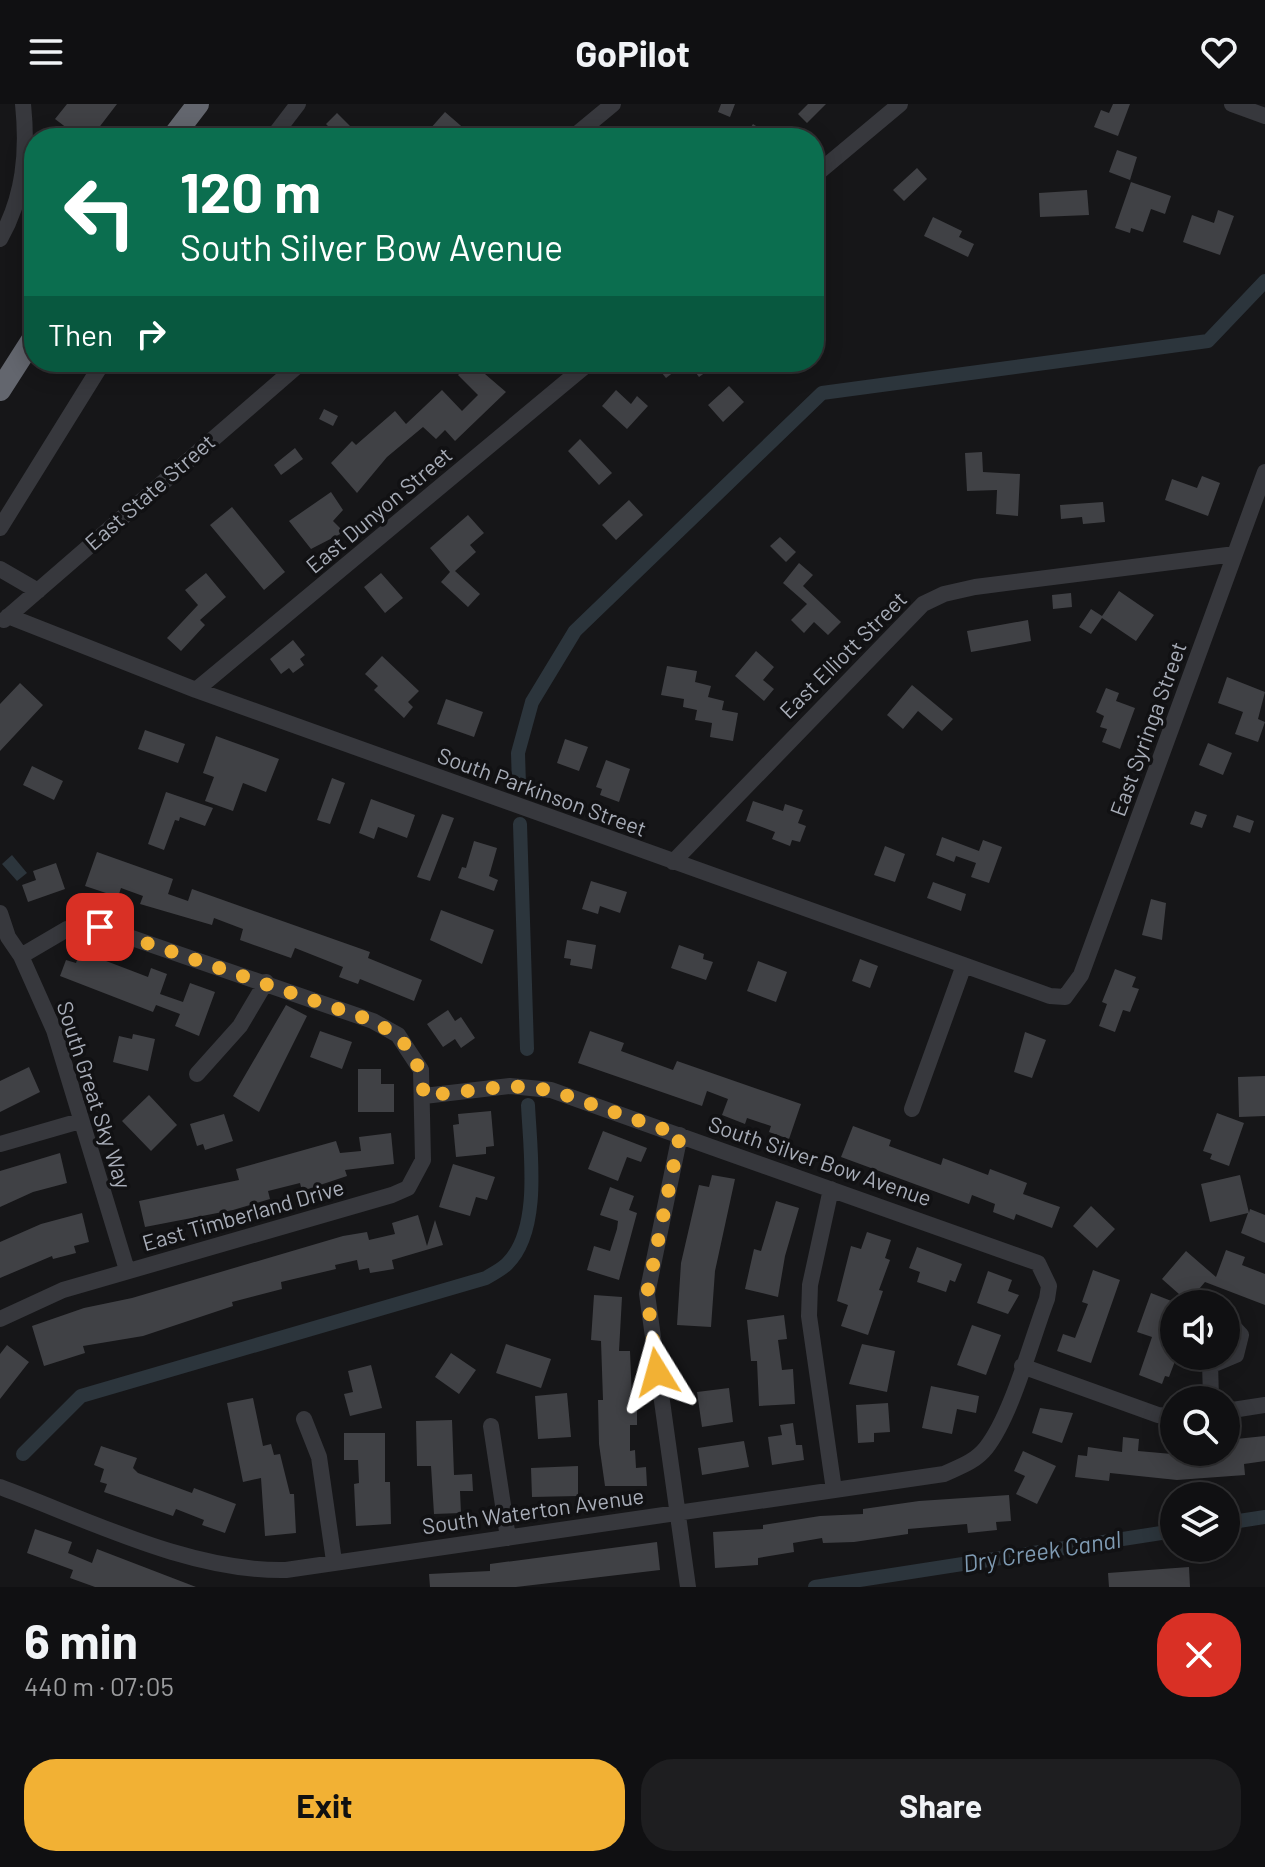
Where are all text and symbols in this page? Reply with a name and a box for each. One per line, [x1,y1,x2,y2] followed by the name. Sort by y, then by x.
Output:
[24,30,68,74] icon: menu
[1197,30,1241,74] icon: heart
[575,31,690,74] text: GoPilot
[180,157,321,224] text: 120 m
[48,160,152,264] icon: left
[180,225,563,268] text: South Silver Bow Avenue
[129,312,173,356] icon: right
[48,316,113,352] text: Then
[79,428,220,555] street label: East State Street
[300,441,457,578] street label: East Dunyon Street
[773,585,911,723] street label: East Elliott Street
[1103,638,1191,819] street label: East Syringa Street
[434,741,650,841] street label: South Parkinson Street
[66,893,134,961] pin
[78,905,122,949] icon: arrive
[52,998,138,1192] street label: South Great Sky Way
[705,1110,935,1210] street label: South Silver Bow Avenue
[139,1173,347,1255] street label: East Timberland Drive
[1160,1290,1240,1562] map controls
[1160,1290,1240,1370] button: sound
[615,1330,699,1414] position arrow
[1160,1386,1240,1466] button: search
[420,1482,646,1538] street label: South Waterton Avenue
[1160,1482,1240,1562] button: layers
[961,1524,1124,1577] water label: Dry Creek Canal
[24,1611,138,1669] text: 6 min
[1157,1613,1241,1697] button: close
[24,1670,174,1701] text: 440 m · 07:05
[24,1759,625,1851] button: Exit
[641,1759,1241,1851] button: Share

